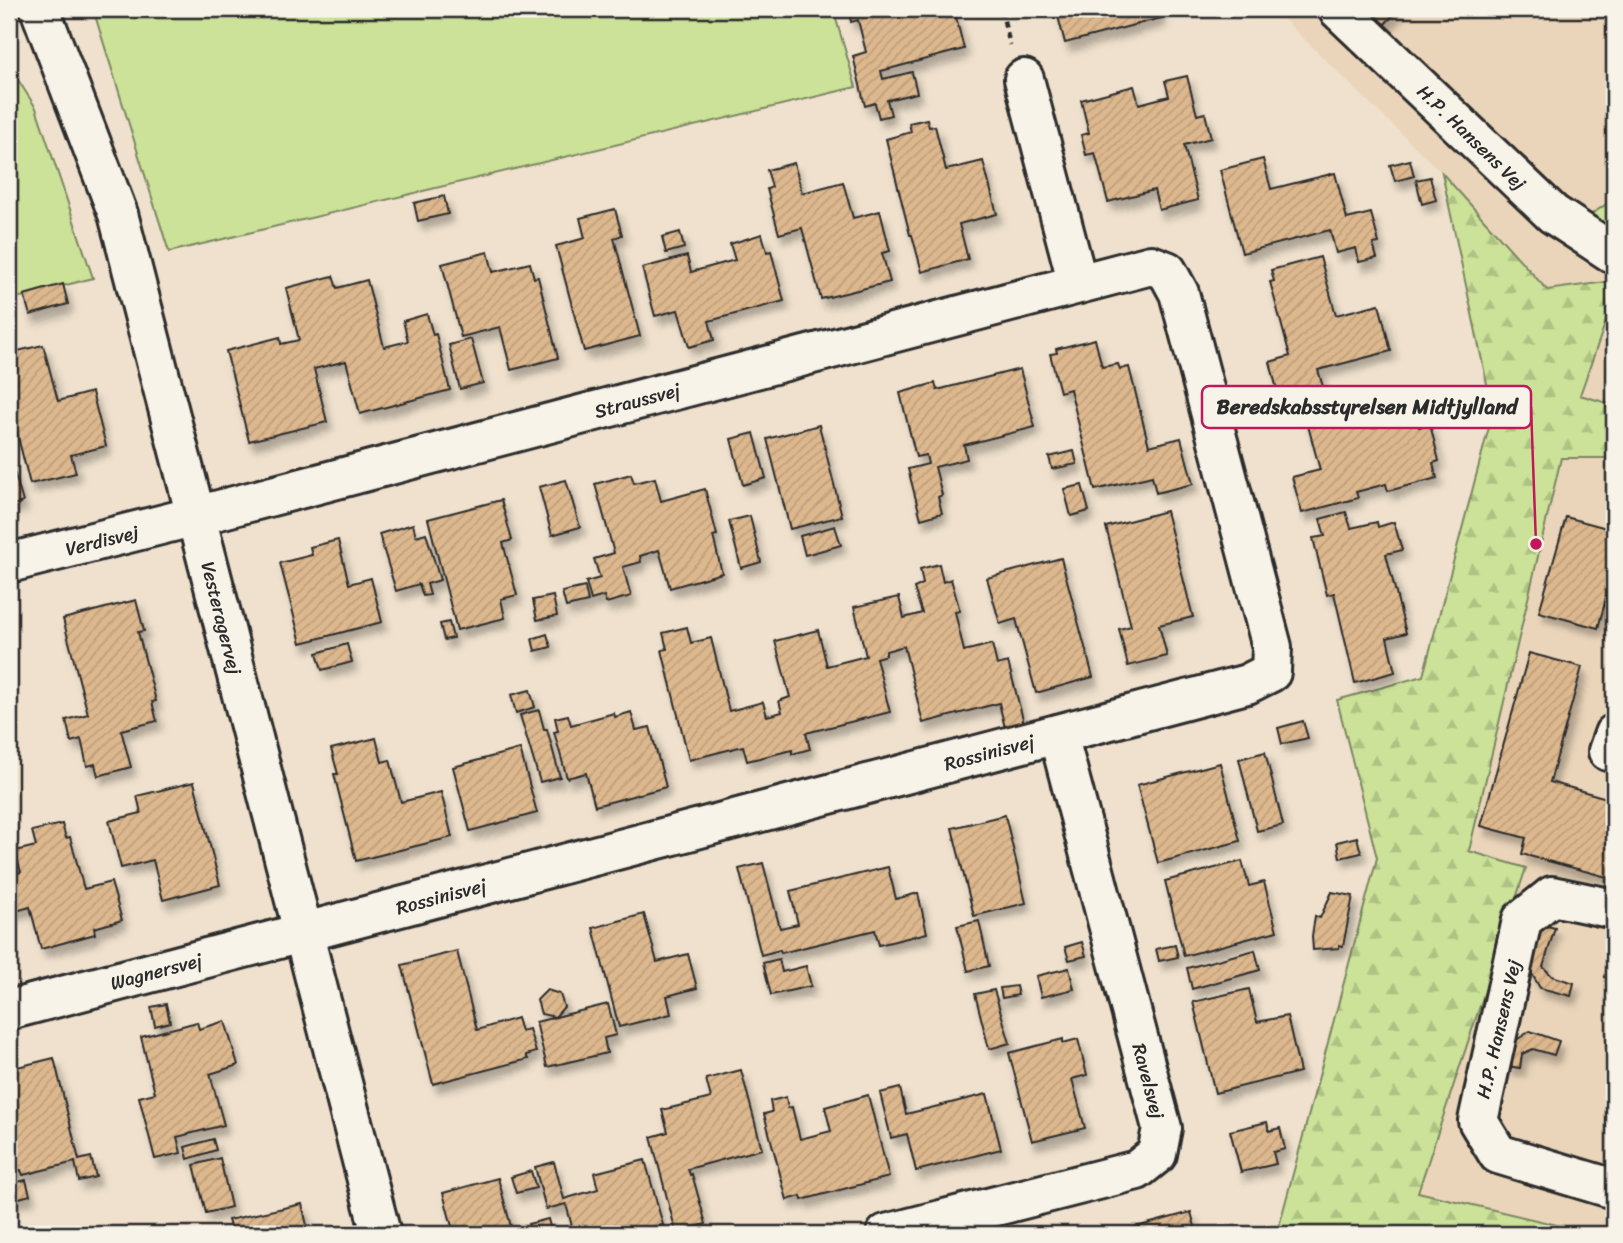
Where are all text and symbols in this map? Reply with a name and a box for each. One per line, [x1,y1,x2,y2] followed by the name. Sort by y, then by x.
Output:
[1409,76,1535,199] street label: H.P. Hansens Vej
[590,373,685,428] street label: Straussvej
[1202,386,1531,428] callout: Beredskabsstyrelsen Midtjylland
[1217,388,1519,426] text: Beredskabsstyrelsen Midtjylland
[62,515,143,566] street label: Verdisvej
[192,558,252,679] street label: Vesteragervej
[940,724,1039,780] street label: Rossinisvej
[392,868,491,924] street label: Rossinisvej
[107,943,207,1000] street label: Wagnersvej
[1466,955,1531,1102] street label: H.P. Hansens Vej
[1123,1040,1175,1123] street label: Ravelsvej

